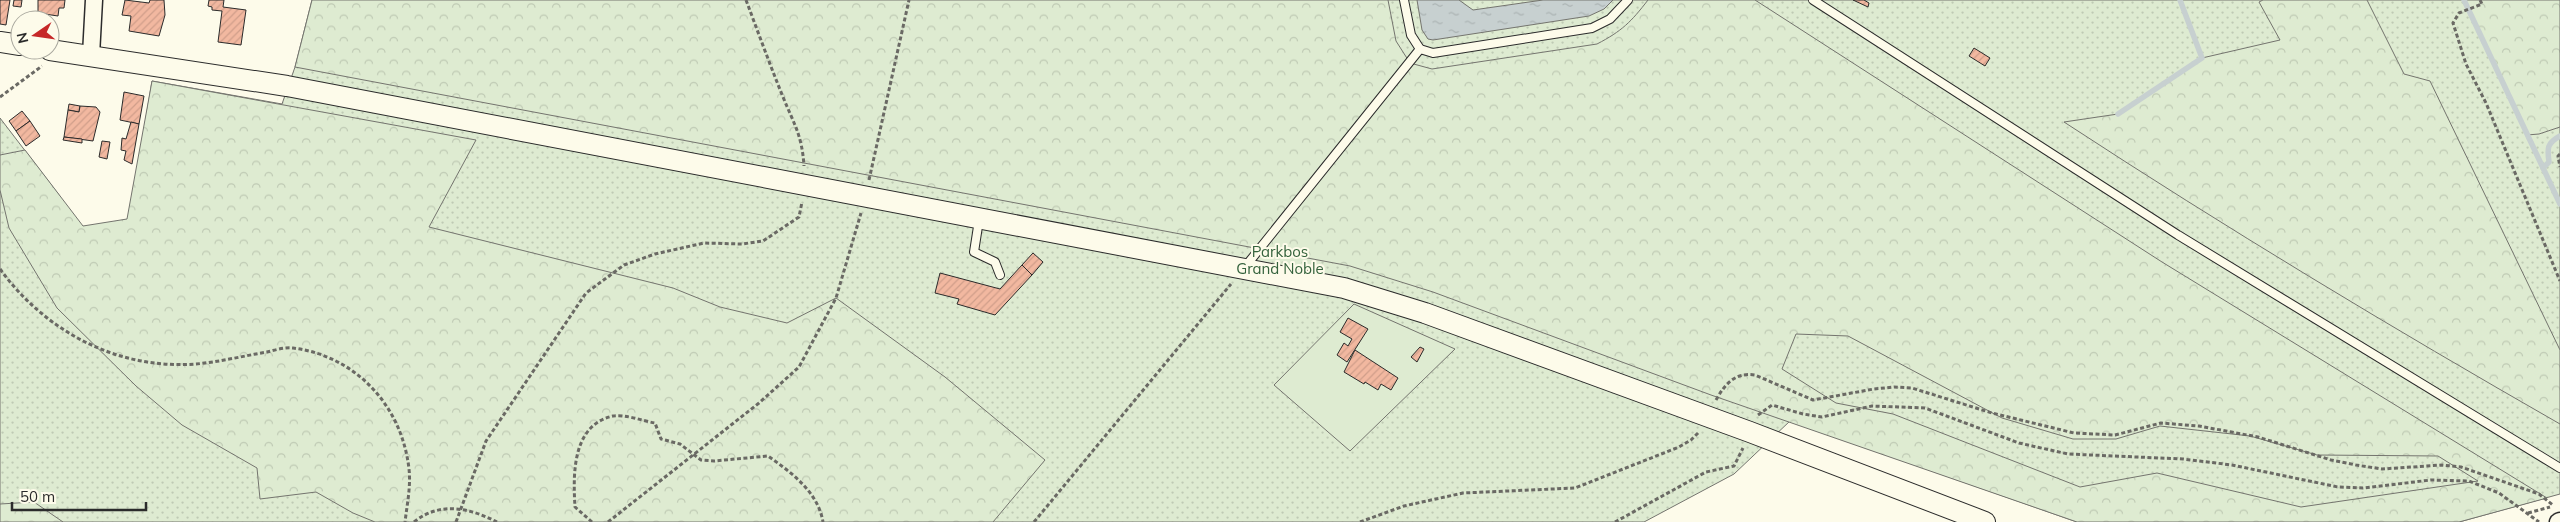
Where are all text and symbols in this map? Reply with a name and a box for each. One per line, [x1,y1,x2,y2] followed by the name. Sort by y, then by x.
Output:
[10,10,60,60] north arrow
[12,31,32,45] text: N
[1236,242,1324,278] park label: Parkbos Grand Noble
[12,480,146,512] scale bar
[20,487,55,506] text: 50 m

